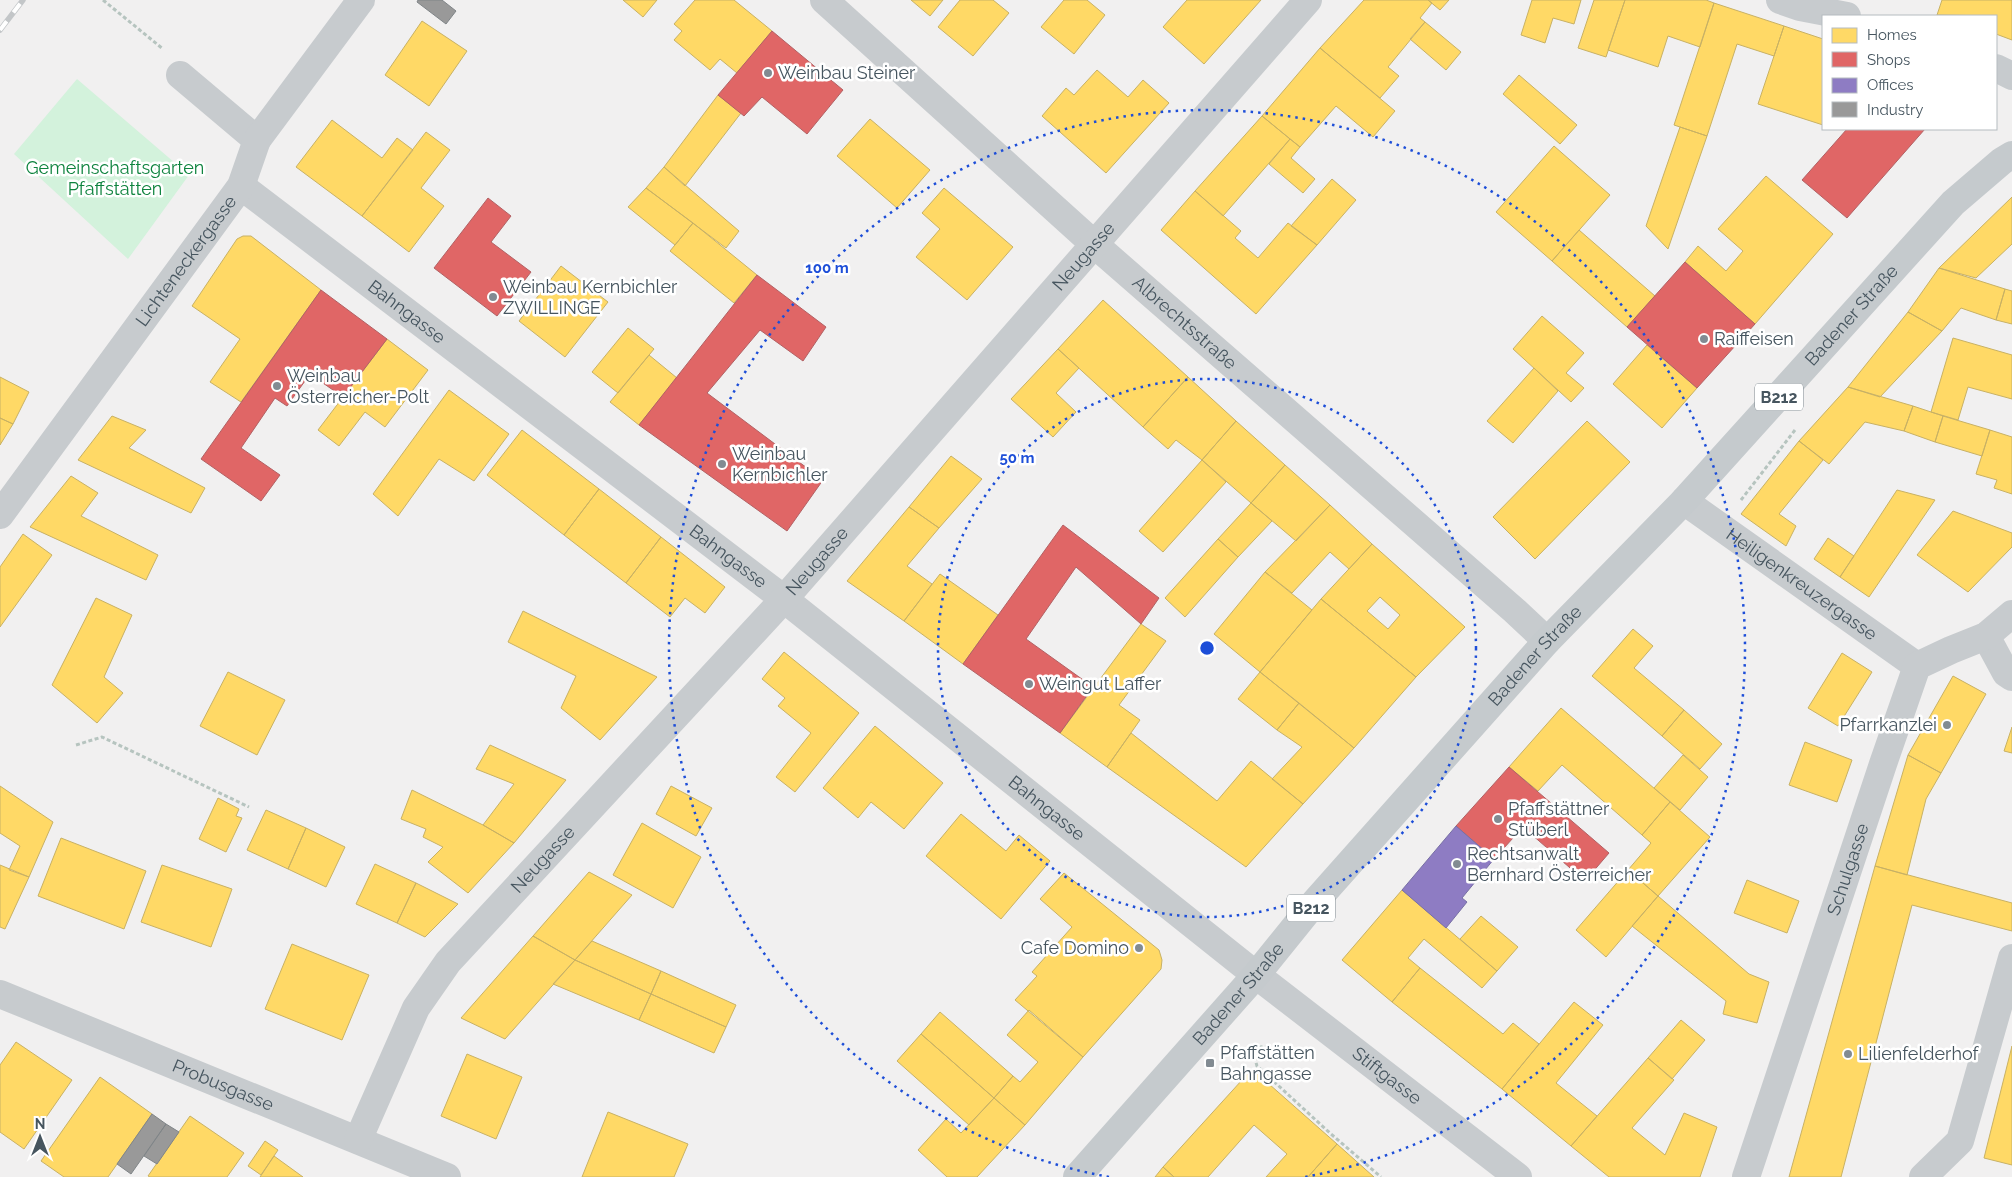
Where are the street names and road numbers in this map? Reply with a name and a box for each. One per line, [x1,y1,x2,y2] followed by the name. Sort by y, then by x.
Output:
[131,191,241,330] street label: Lichteneckergasse
[1048,217,1119,295] street label: Neugasse
[1800,260,1902,370] street label: Badener Straße
[1129,272,1241,374] street label: Albrechtsstraße
[364,275,450,348] street label: Bahngasse
[1755,384,1803,411] road number: B212
[686,520,772,592] street label: Bahngasse
[781,522,852,599] street label: Neugasse
[1722,523,1882,645] street label: Heiligenkreuzergasse
[1483,601,1586,710] street label: Badener Straße
[1005,771,1090,845] street label: Bahngasse
[1822,820,1873,918] street label: Schulgasse
[506,821,579,897] street label: Neugasse
[1287,894,1335,921] road number: B212
[1188,938,1288,1049] street label: Badener Straße
[1349,1042,1426,1109] street label: Stiftgasse
[170,1055,277,1115] street label: Probusgasse

